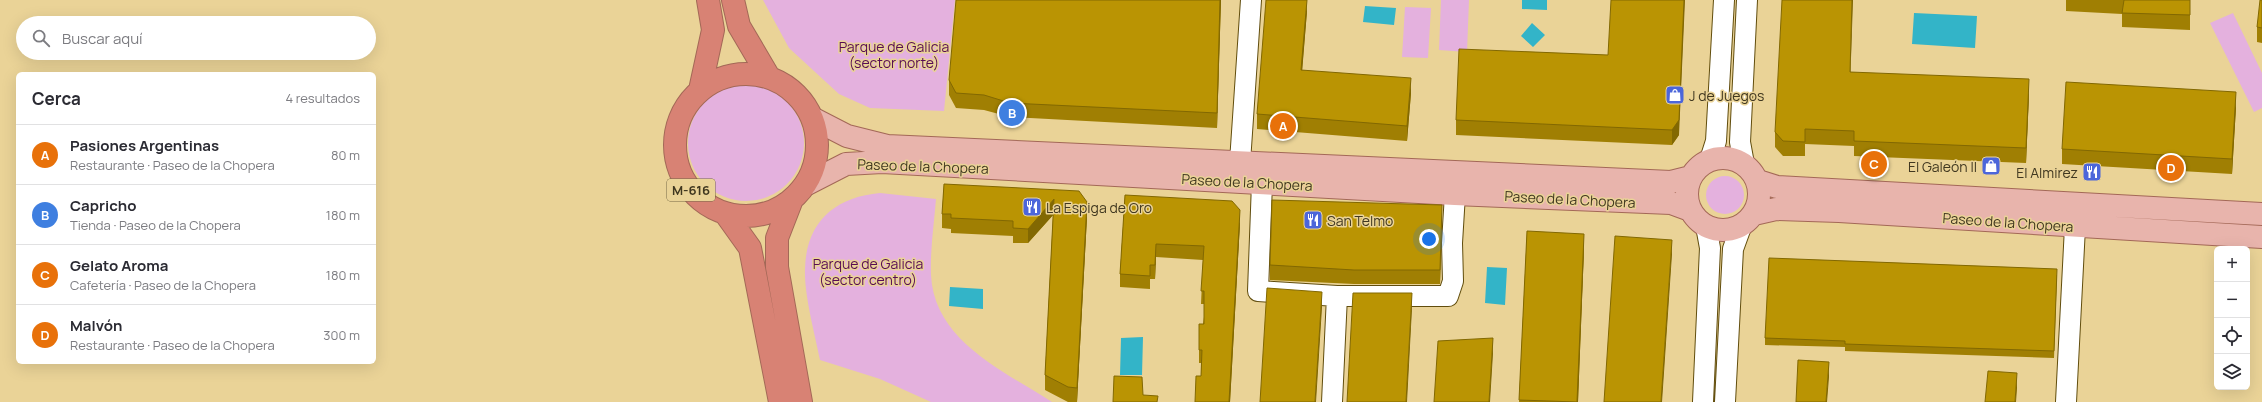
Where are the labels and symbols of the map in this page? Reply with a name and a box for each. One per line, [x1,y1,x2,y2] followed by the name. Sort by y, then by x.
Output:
[839,37,949,72] park label: Parque de Galicia (sector norte)
[1664,84,1686,106] shop icon: J de Juegos
[1689,86,1764,105] place label: J de Juegos
[999,98,1025,128] pin: B
[1270,111,1296,141] pin: A
[1861,149,1887,179] pin: C
[2158,153,2184,183] pin: D
[857,154,989,178] street label: Paseo de la Chopera
[1980,155,2002,177] shop icon: El Galeón II
[1908,157,1977,176] place label: El Galeón II
[2081,161,2103,183] restaurant icon: El Almirez
[2016,163,2078,182] place label: El Almirez
[1181,169,1313,195] street label: Paseo de la Chopera
[667,179,715,201] road number: M-616
[1504,186,1636,212] street label: Paseo de la Chopera
[1021,196,1043,218] restaurant icon: La Espiga de Oro
[1046,198,1152,217] place label: La Espiga de Oro
[1942,208,2074,236] street label: Paseo de la Chopera
[1302,209,1324,231] restaurant icon: San Telmo
[1327,211,1393,230] place label: San Telmo
[1419,229,1439,249] your location
[813,254,923,289] park label: Parque de Galicia (sector centro)

